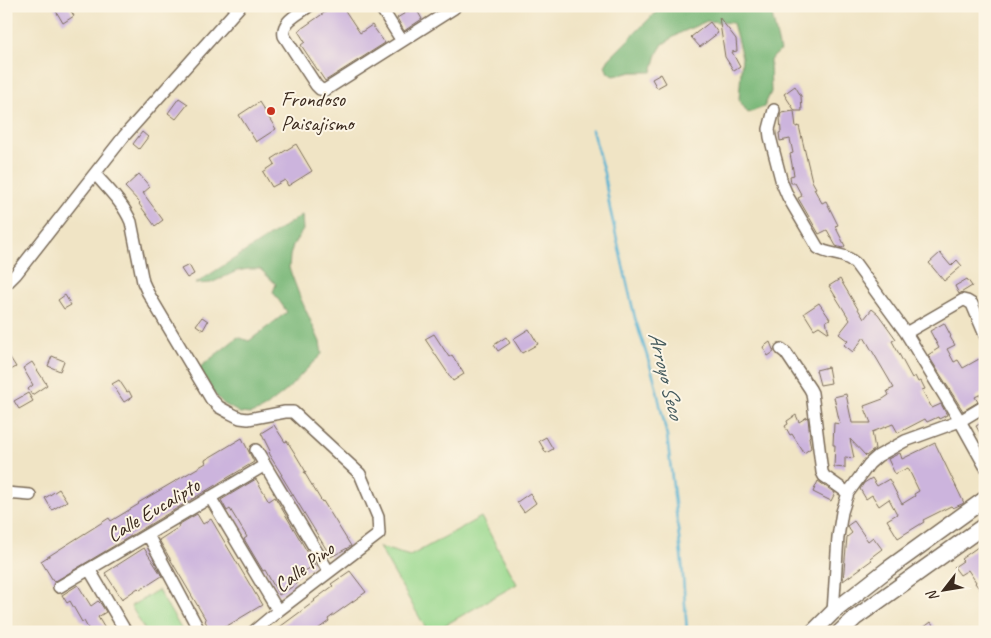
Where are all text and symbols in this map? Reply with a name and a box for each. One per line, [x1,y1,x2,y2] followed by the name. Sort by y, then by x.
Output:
[281,86,356,136] place label: Frondoso Paisajismo
[265,105,277,117] marker: Frondoso Paisajismo
[642,329,691,425] water label: Arroyo Seco
[102,471,206,548] street label: Calle Eucalipto
[269,535,341,598] street label: Calle Pino
[918,566,968,616] north arrow
[923,586,943,605] text: N

